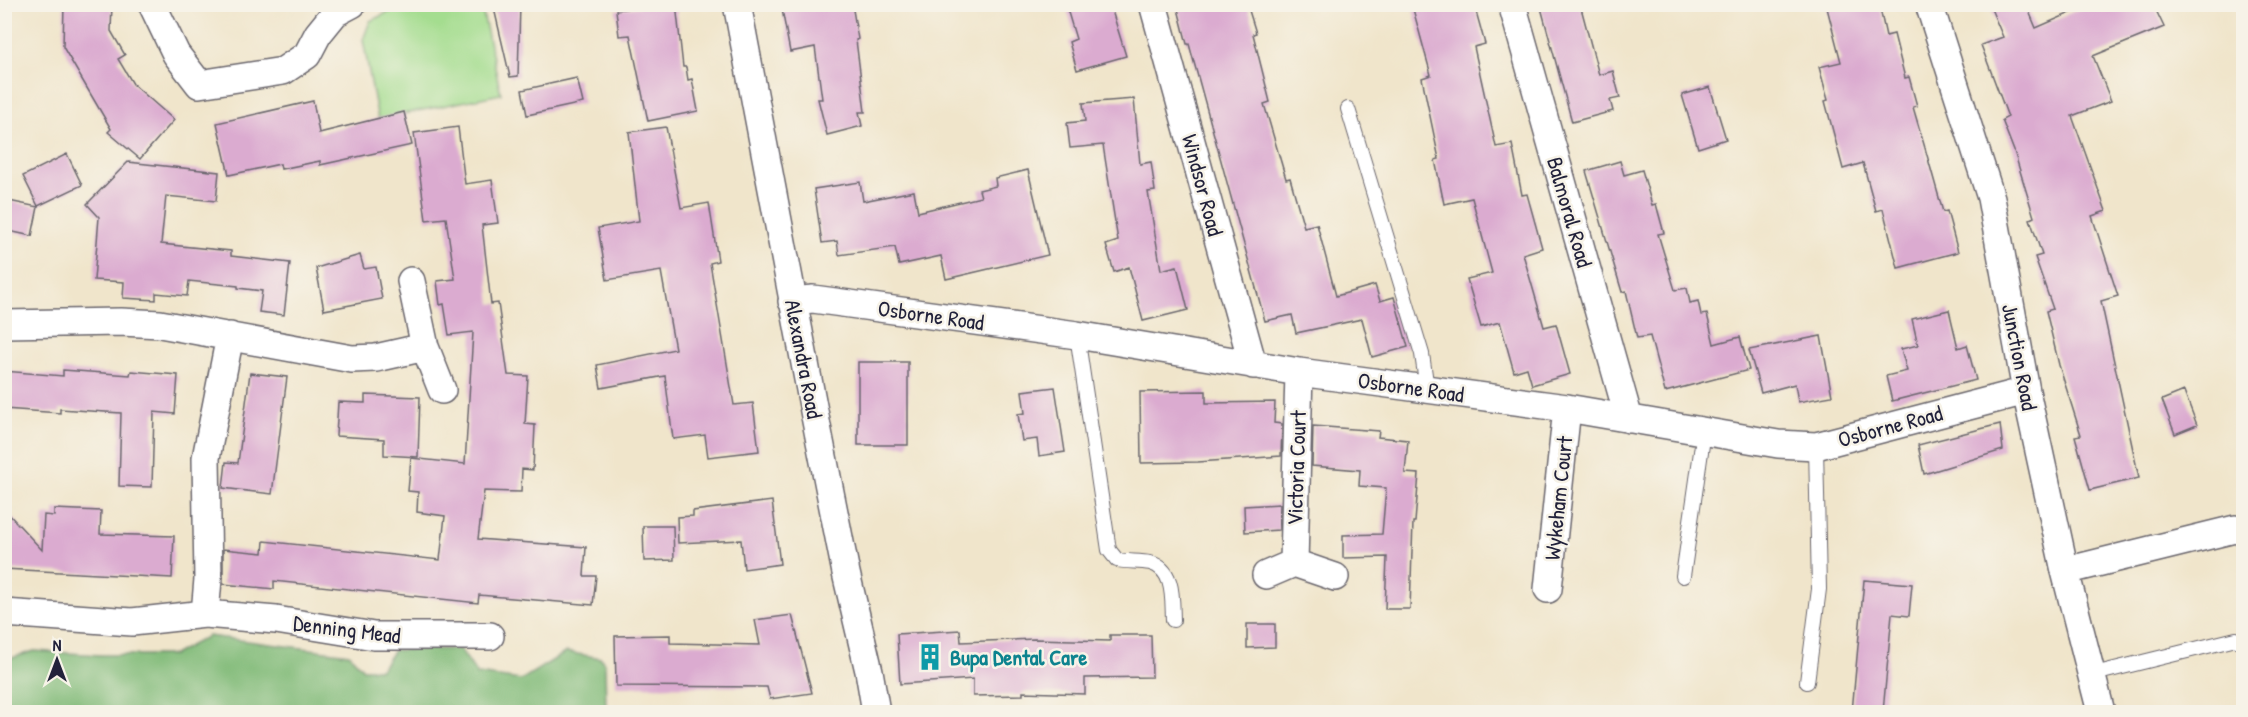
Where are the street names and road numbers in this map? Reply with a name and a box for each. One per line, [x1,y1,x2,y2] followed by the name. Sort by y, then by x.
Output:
[1175,131,1231,239] street label: Windsor Road
[1540,153,1600,271] street label: Balmoral Road
[876,293,986,337] street label: Osborne Road
[778,297,830,421] street label: Alexandra Road
[1995,301,2045,413] street label: Junction Road
[1356,365,1466,409] street label: Osborne Road
[1834,398,1946,454] street label: Osborne Road
[1279,410,1313,526] street label: Victoria Court
[1537,434,1579,561] street label: Wykeham Court
[292,608,403,651] street label: Denning Mead

